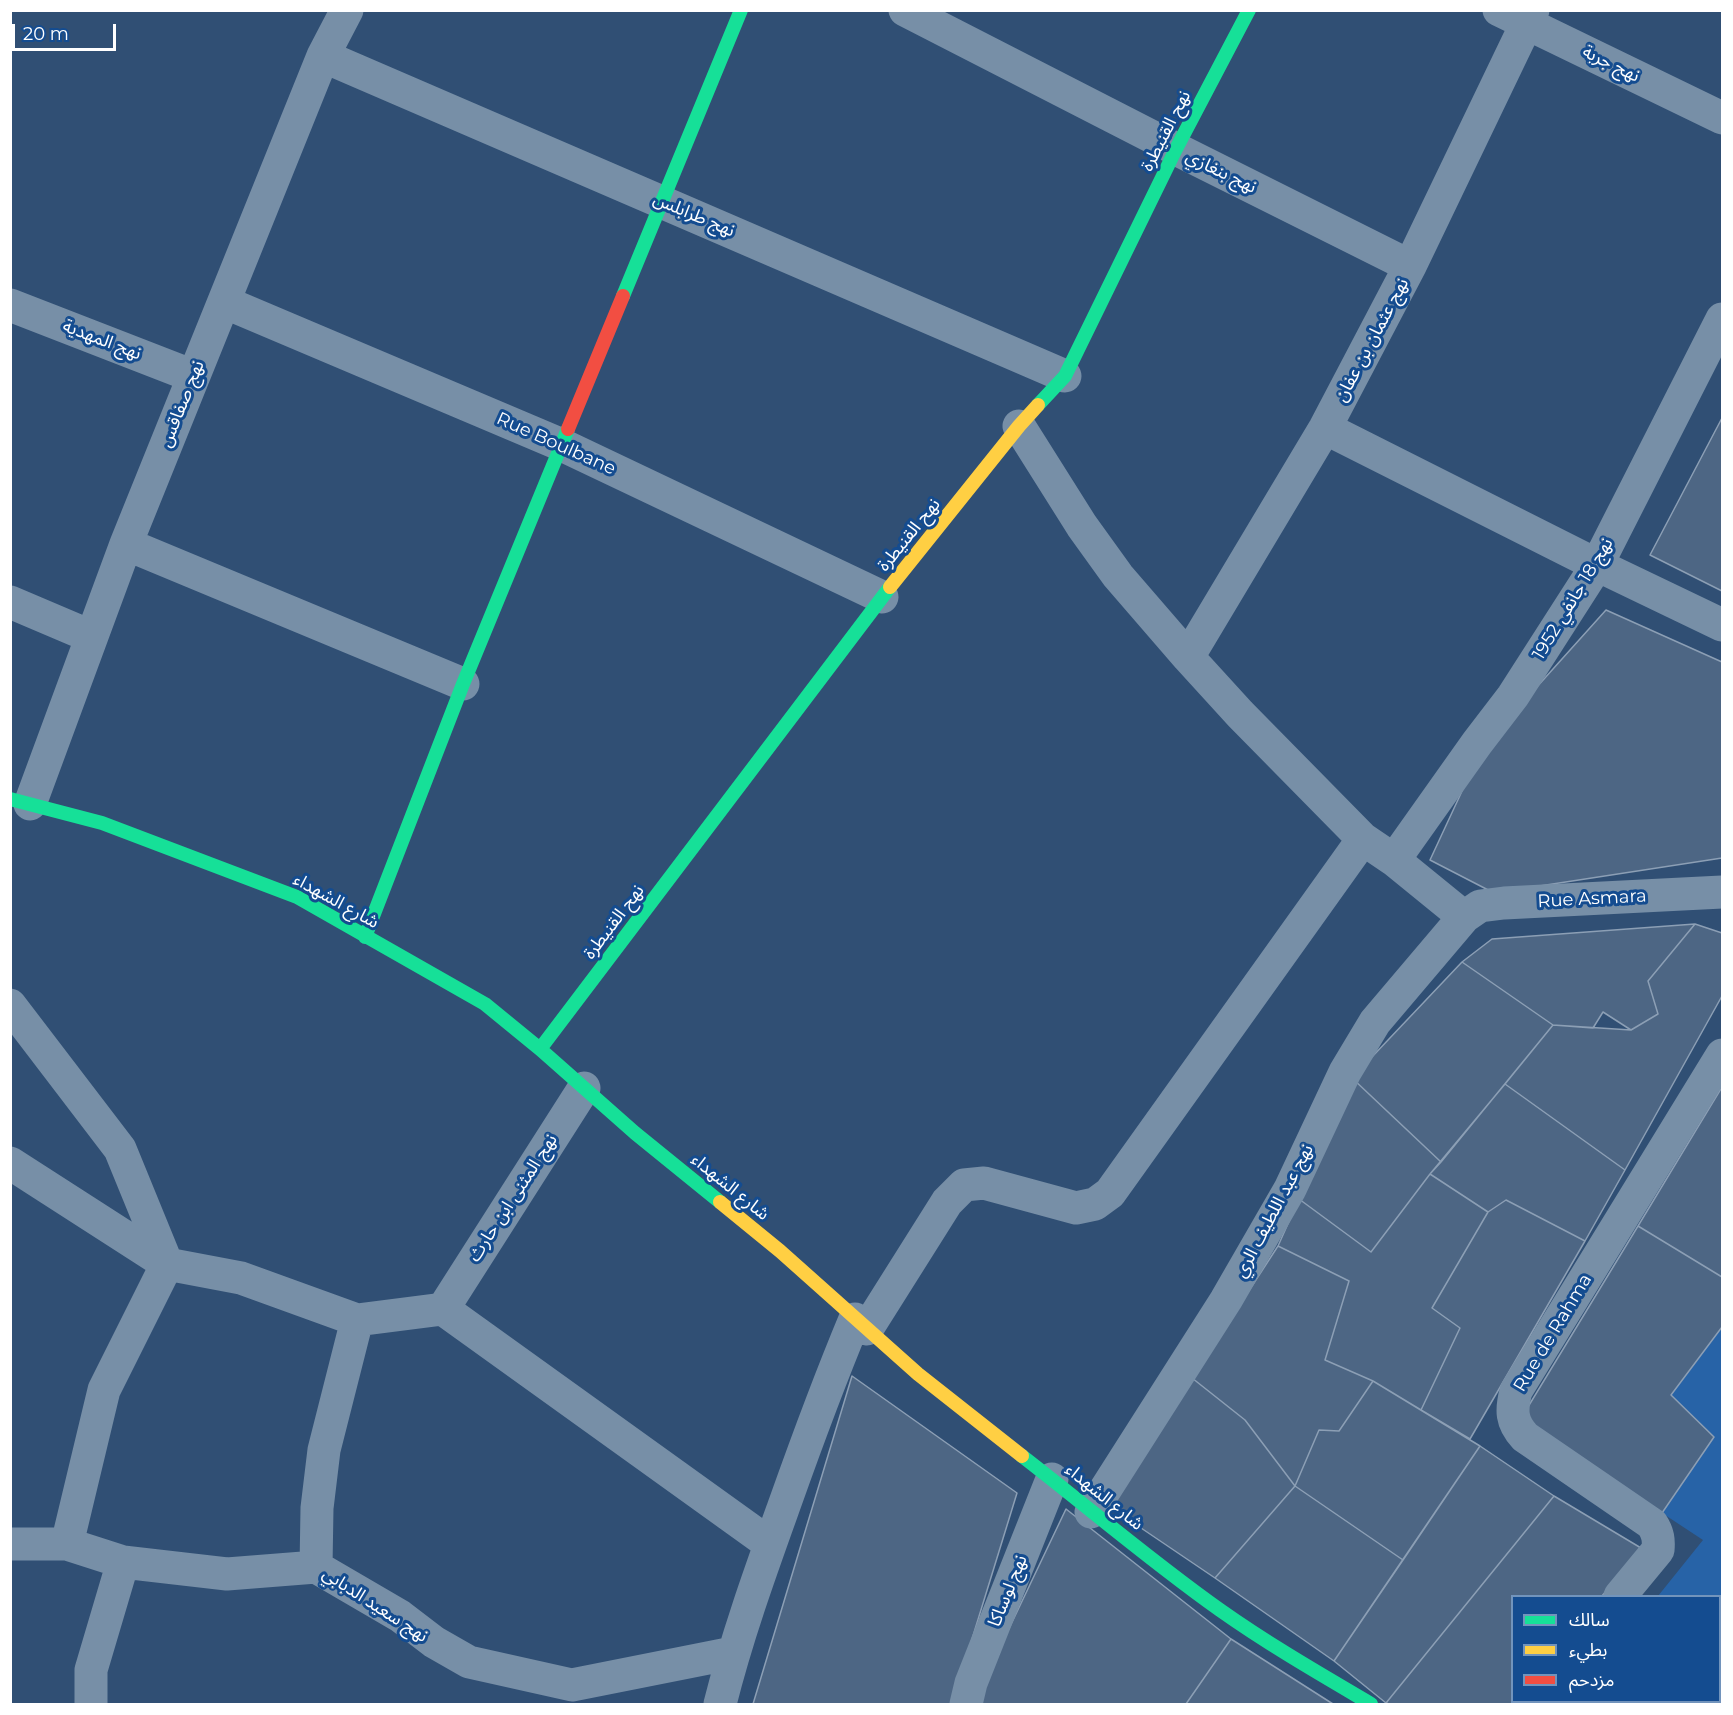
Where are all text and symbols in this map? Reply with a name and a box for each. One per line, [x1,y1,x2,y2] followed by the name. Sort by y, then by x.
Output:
[15,12,118,50] scale bar
[23,23,69,45] text: 20 m
[1579,41,1643,87] street label: نهج جربة
[1136,87,1196,175] street label: نهح القنيطرة
[1182,146,1260,198] street label: نهج بنغازي
[650,188,738,242] street label: نهج طرابلس
[1330,274,1414,406] street label: نهج عثمان بن عفان
[60,315,144,365] street label: نهج المهدية
[155,357,209,451] street label: نهج صفاقس
[493,408,619,480] street label: Rue Boulbane
[873,494,945,576] street label: نهح القنيطرة
[1528,534,1618,664] street label: نهج 18 جانفي 1952
[289,869,383,933] street label: شارع الشهداء
[579,881,649,963] street label: نهح القنيطرة
[1537,885,1647,913] street label: Rue Asmara
[464,1130,562,1266] street label: نهج المثنى ابن حارث
[1230,1141,1318,1281] street label: نهج عبد اللطيف الري
[687,1149,773,1225] street label: شارع الشهداء
[1509,1270,1597,1396] street label: Rue de Rahma
[1061,1459,1147,1535] street label: شارع الشهداء
[984,1552,1032,1630] street label: نهج لوساكا
[318,1563,432,1647] street label: نهج سعيد الدبابي
[1511,1595,1721,1703] legend
[1569,1609,1610,1631] text: سالك
[1569,1639,1607,1661] text: بطيء
[1569,1669,1614,1691] text: مزدحم

